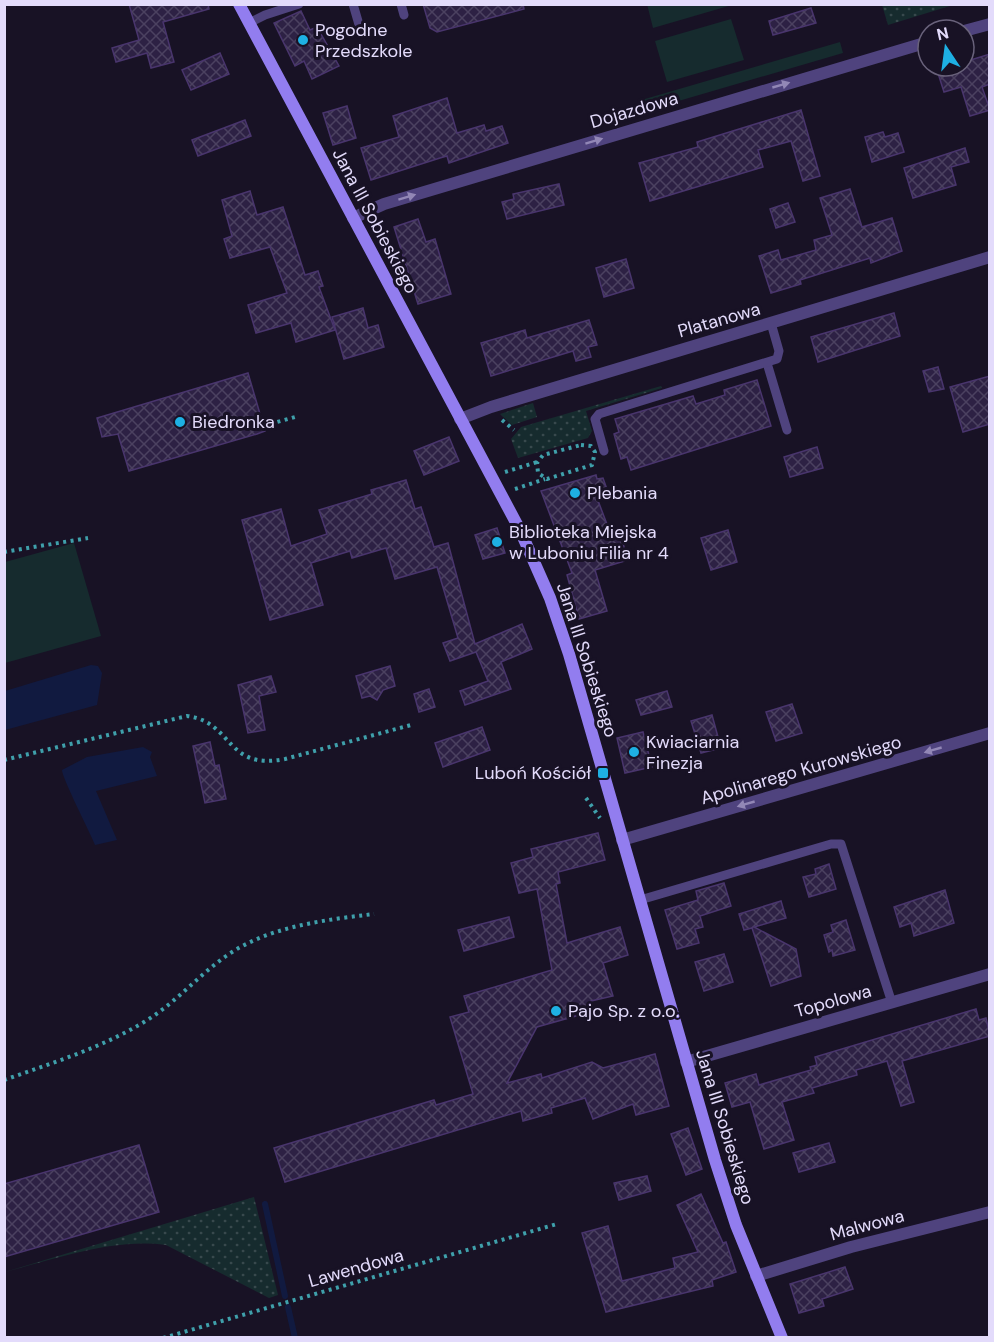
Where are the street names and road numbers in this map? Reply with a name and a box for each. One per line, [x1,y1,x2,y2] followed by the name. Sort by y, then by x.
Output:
[587,86,681,134] street label: Dojazdowa
[327,144,423,298] street label: Jana III Sobieskiego
[675,297,763,343] street label: Platanowa
[551,580,623,740] street label: Jana III Sobieskiego
[698,730,904,810] street label: Apolinarego Kurowskiego
[792,979,874,1023] street label: Topolowa
[690,1046,760,1208] street label: Jana III Sobieskiego
[827,1204,907,1246] street label: Malwowa
[306,1243,406,1293] street label: Lawendowa

